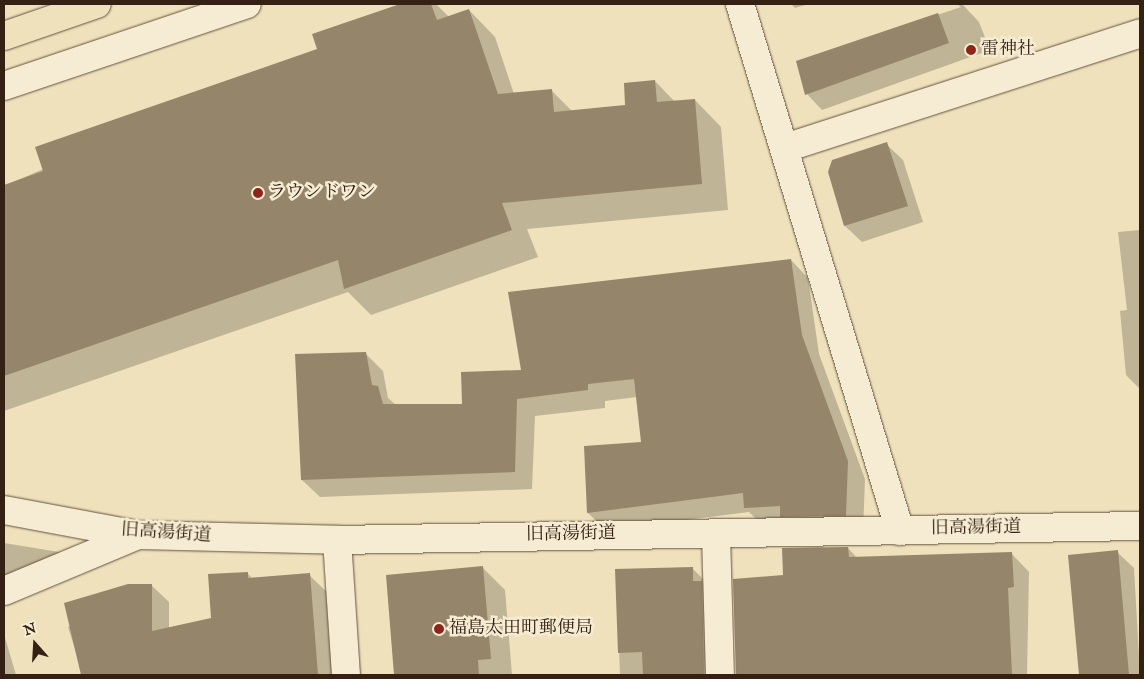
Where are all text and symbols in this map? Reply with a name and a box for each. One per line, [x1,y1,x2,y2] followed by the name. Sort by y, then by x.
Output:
[981,39,1035,61] place label: 雷神社
[965,44,977,56] marker: 雷神社
[268,182,376,204] place label: ラウンドワン
[252,187,264,199] marker: ラウンドワン
[931,517,1021,541] street label: 旧高湯街道
[120,520,212,548] street label: 旧高湯街道
[526,523,616,547] street label: 旧高湯街道
[449,618,593,640] place label: 福島太田町郵便局
[10,619,60,669] north arrow
[21,619,39,640] text: N
[433,623,445,635] marker: 福島太田町郵便局

